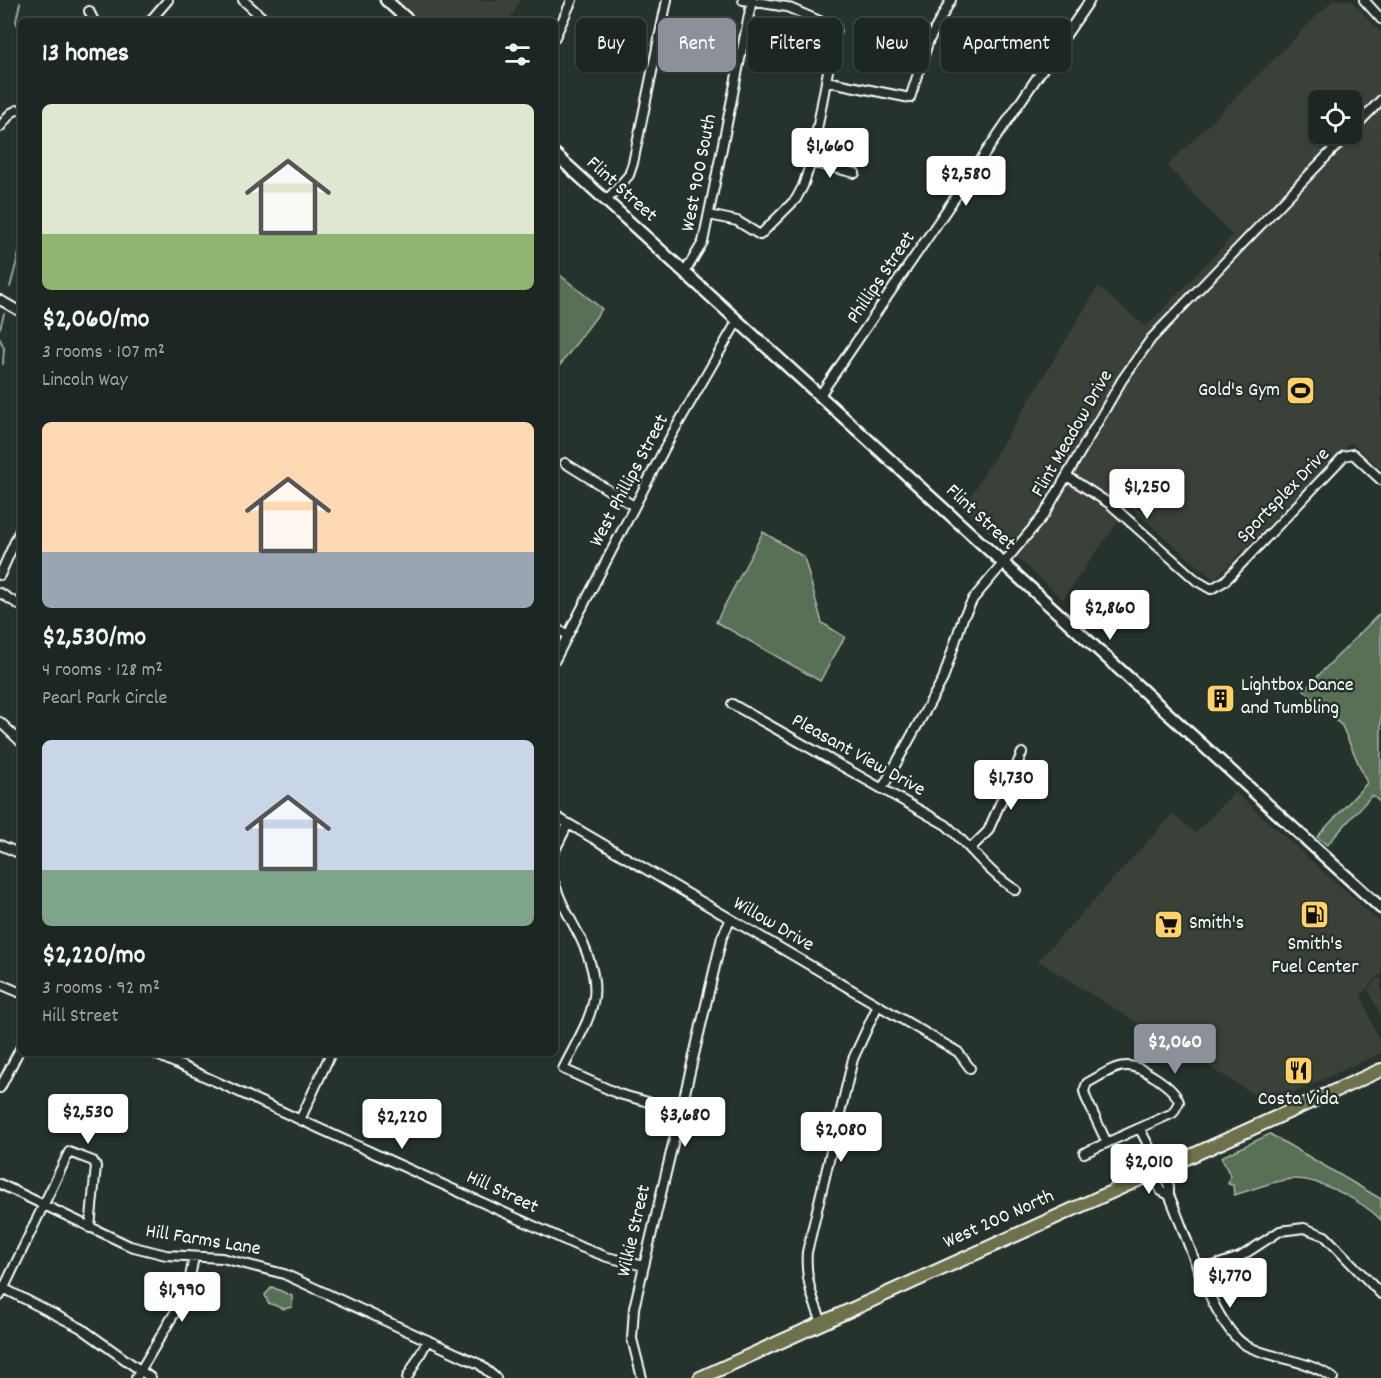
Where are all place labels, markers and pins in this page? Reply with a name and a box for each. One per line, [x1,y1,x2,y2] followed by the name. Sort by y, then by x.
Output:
[781,128,879,179] pin: $1,660
[917,156,1015,207] pin: $2,580
[1285,375,1317,407] sports icon: Gold's Gym
[1198,377,1280,405] place label: Gold's Gym
[1098,469,1196,520] pin: $1,250
[1061,590,1159,641] pin: $2,860
[1241,672,1354,723] place label: Lightbox Dance and Tumbling
[1204,682,1236,714] building icon: Lightbox Dance and Tumbling
[962,760,1060,811] pin: $1,730
[1299,898,1331,930] fuel station icon: Smith's Fuel Center
[1152,908,1184,940] supermarket icon: Smith's
[1189,910,1244,938] place label: Smith's
[1271,931,1359,982] place label: Smith's Fuel Center
[1126,1024,1224,1075] pin: $2,060
[1282,1054,1314,1086] restaurant icon: Costa Vida
[1258,1086,1339,1114] place label: Costa Vida
[39,1094,137,1145] pin: $2,530
[636,1097,734,1148] pin: $3,680
[353,1099,451,1150] pin: $2,220
[792,1112,890,1163] pin: $2,080
[1100,1144,1198,1195] pin: $2,010
[1181,1258,1279,1309] pin: $1,770
[133,1272,231,1323] pin: $1,990

